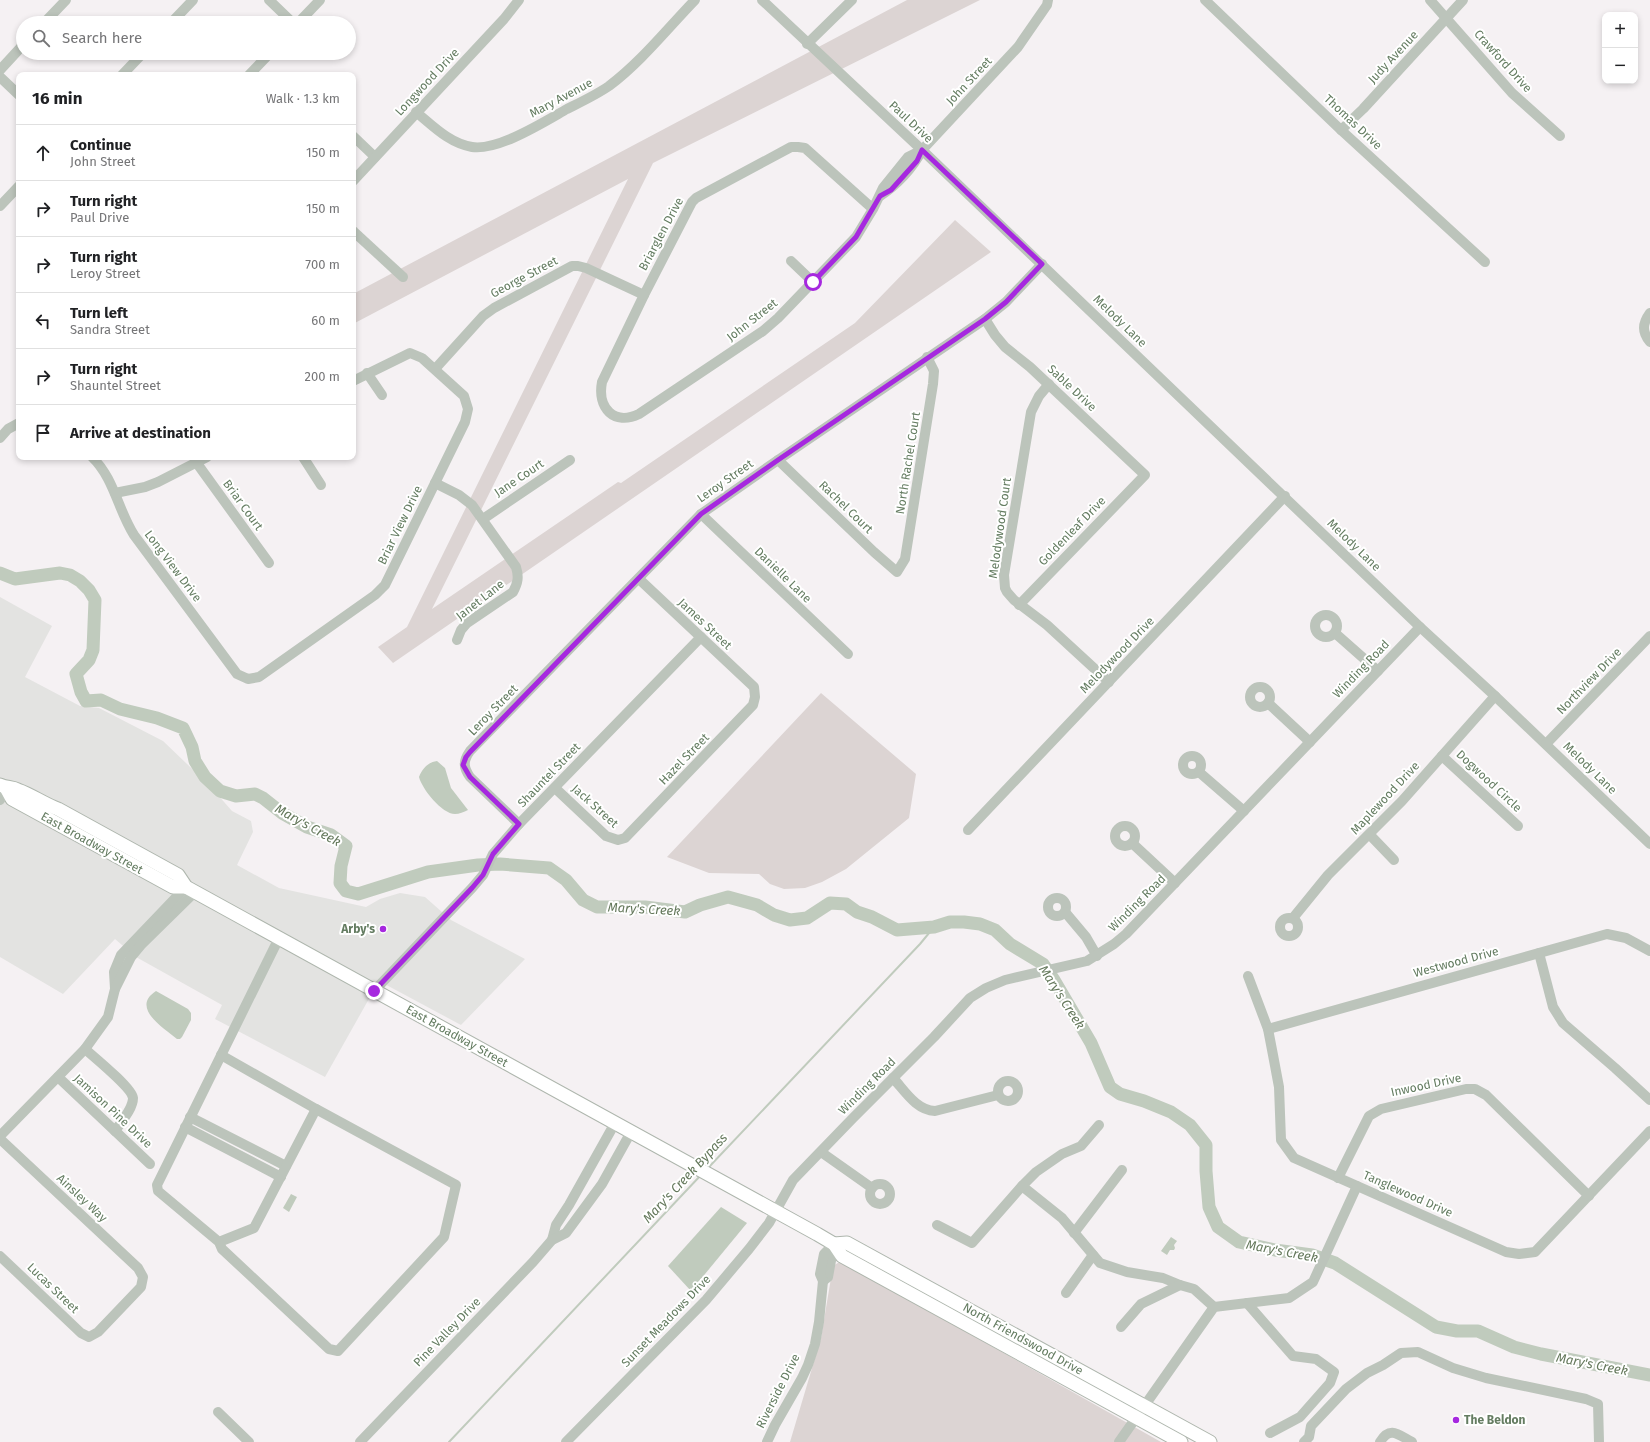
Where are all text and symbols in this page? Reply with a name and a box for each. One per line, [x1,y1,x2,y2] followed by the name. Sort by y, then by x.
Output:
[1602,12,1638,84] map controls
[1602,12,1638,48] button: +
[16,16,356,60] search box
[30,27,52,49] icon: search
[1471,27,1535,95] street label: Crawford Drive
[1365,28,1421,86] street label: Judy Avenue
[62,29,142,47] text: Search here
[392,45,462,119] street label: Longwood Drive
[1602,48,1638,84] button: −
[943,54,995,108] street label: John Street
[527,76,595,120] street label: Mary Avenue
[32,88,82,109] text: 16 min
[266,91,340,106] text: Walk · 1.3 km
[1321,92,1385,152] street label: Thomas Drive
[886,98,936,146] street label: Paul Drive
[70,136,131,154] text: Continue
[32,142,54,164] icon: ahead
[306,145,340,160] text: 150 m
[70,154,136,169] text: John Street
[70,192,137,210] text: Turn right
[636,195,686,273] street label: Briarglen Drive
[32,198,54,220] icon: right
[306,201,340,216] text: 150 m
[70,210,129,225] text: Paul Drive
[70,248,137,266] text: Turn right
[488,253,560,301] street label: George Street
[32,254,54,276] icon: right
[305,257,340,272] text: 700 m
[70,266,141,281] text: Leroy Street
[804,273,822,291] route start
[1090,292,1150,350] street label: Melody Lane
[724,295,781,344] street label: John Street
[70,304,128,322] text: Turn left
[32,310,54,332] icon: left
[311,313,340,328] text: 60 m
[70,322,150,337] text: Sandra Street
[70,360,137,378] text: Turn right
[1045,362,1099,414] street label: Sable Drive
[32,366,54,388] icon: right
[304,369,340,384] text: 200 m
[70,378,161,393] text: Shauntel Street
[893,410,923,515] street label: North Rachel Court
[32,422,54,444] icon: arrive
[70,424,211,442] text: Arrive at destination
[492,456,547,500] street label: Jane Court
[694,456,756,505] street label: Leroy Street
[986,476,1014,579] street label: Melodywood Court
[220,477,266,534] street label: Briar Court
[816,478,876,537] street label: Rachel Court
[375,483,425,567] street label: Briar View Drive
[1036,494,1108,568] street label: Goldenleaf Drive
[1324,516,1384,574] street label: Melody Lane
[142,528,204,604] street label: Long View Drive
[752,544,814,606] street label: Danielle Lane
[453,577,507,623] street label: Janet Lane
[675,596,735,653] street label: James Street
[1077,614,1157,696] street label: Melodywood Drive
[1330,637,1392,701] street label: Winding Road
[1554,645,1624,717] street label: Northview Drive
[465,681,521,738] street label: Leroy Street
[656,730,712,787] street label: Hazel Street
[515,739,584,810] street label: Shauntel Street
[1560,739,1620,797] street label: Melody Lane
[1453,747,1525,815] street label: Dogwood Circle
[1348,759,1422,837] street label: Maplewood Drive
[569,781,622,831] street label: Jack Street
[273,801,343,849] water label: Mary's Creek
[39,809,146,877] street label: East Broadway Street
[1106,872,1168,934] street label: Winding Road
[607,900,681,918] water label: Mary's Creek
[340,922,375,936] place label: Arby's
[378,924,388,934] marker: Arby's
[1412,944,1500,980] street label: Westwood Drive
[1036,962,1088,1032] water label: Mary's Creek
[365,982,383,1000] route end
[404,1002,511,1070] street label: East Broadway Street
[836,1055,898,1117] street label: Winding Road
[71,1071,155,1151] street label: Jamison Pine Drive
[1389,1071,1463,1099] street label: Inwood Drive
[640,1130,730,1226] water label: Mary's Creek Bypass
[1361,1168,1455,1220] street label: Tanglewood Drive
[54,1171,110,1225] street label: Ainsley Way
[1245,1237,1319,1265] water label: Mary's Creek
[24,1260,82,1316] street label: Lucas Street
[619,1272,713,1370] street label: Sunset Meadows Drive
[411,1295,483,1369] street label: Pine Valley Drive
[960,1300,1086,1378] street label: North Friendswood Drive
[1555,1350,1629,1378] water label: Mary's Creek
[753,1351,803,1431] street label: Riverside Drive
[1464,1413,1526,1427] place label: The Beldon
[1451,1415,1461,1425] marker: The Beldon

